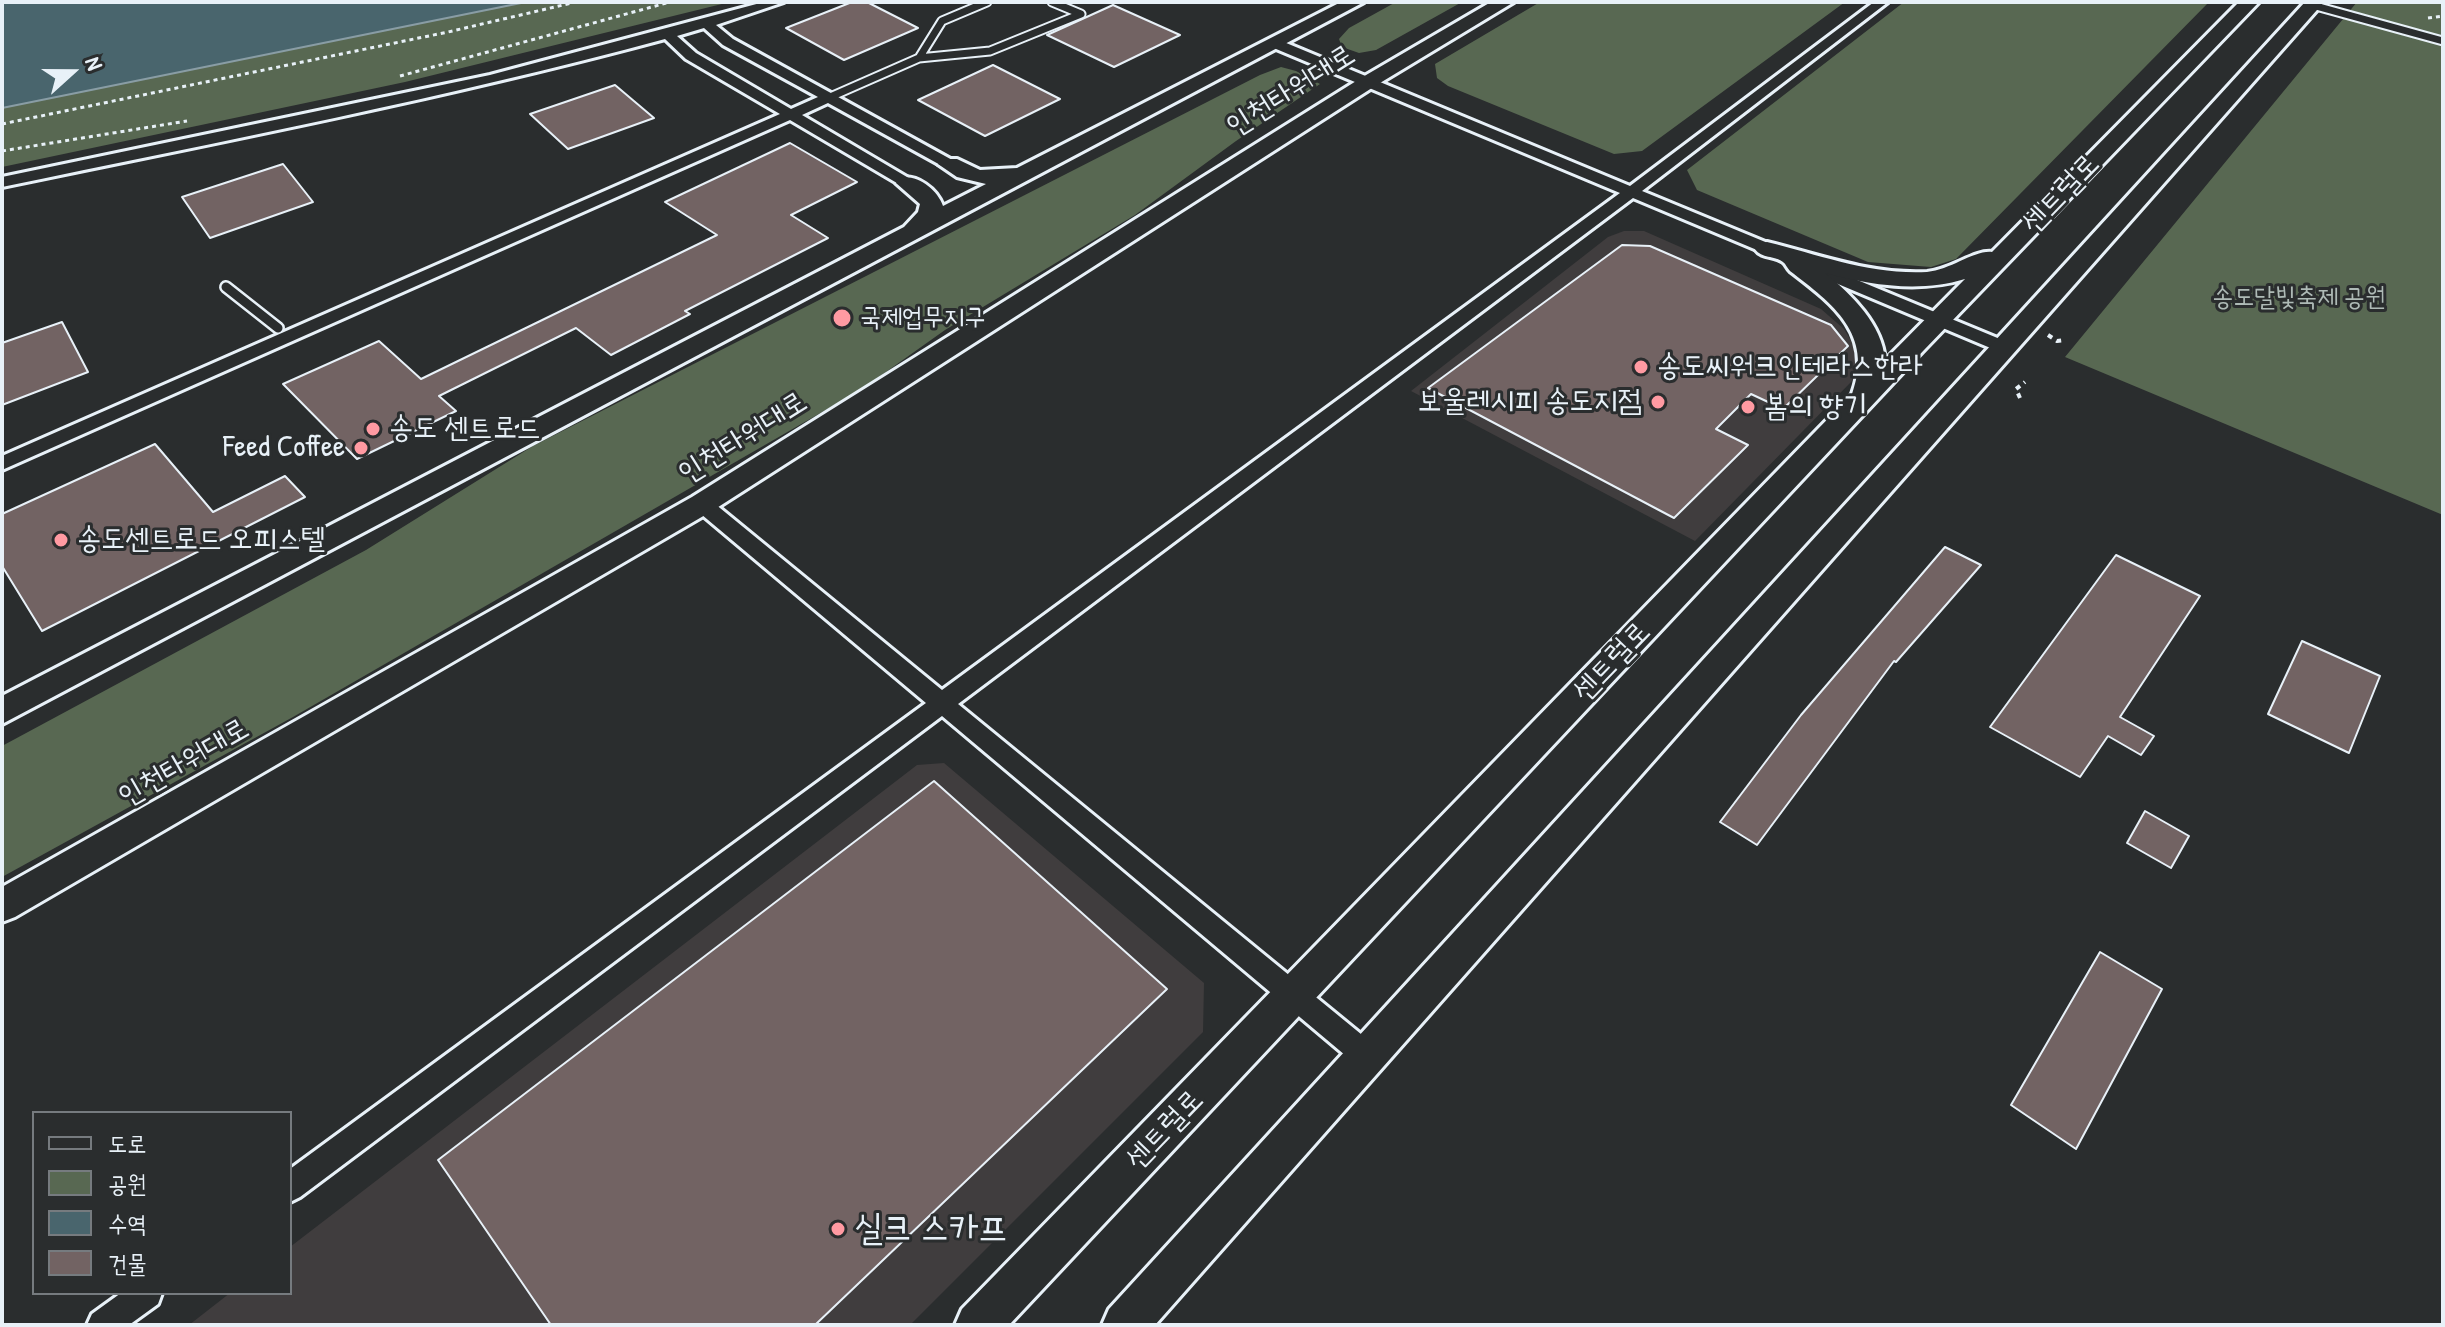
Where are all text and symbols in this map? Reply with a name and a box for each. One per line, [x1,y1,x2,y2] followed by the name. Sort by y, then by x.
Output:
[32,32,112,112] north arrow
[1220,37,1362,145] street label: 인천타워대로
[78,53,111,74] text: N
[2015,147,2107,241] street label: 센트럴로
[2212,282,2386,314] park label: 송도달빛축제 공원
[860,302,986,334] place label: 국제업무지구
[831,307,853,329] marker: 국제업무지구
[1657,349,1923,385] place label: 송도씨워크인테라스한라
[1632,358,1650,376] marker: 송도씨워크인테라스한라
[672,384,814,492] street label: 인천타워대로
[1418,384,1642,420] place label: 보울레시피 송도지점
[1764,389,1867,425] place label: 봄의 향기
[1649,393,1667,411] marker: 보울레시피 송도지점
[1739,398,1757,416] marker: 봄의 향기
[389,411,541,447] place label: 송도 센트로드
[364,420,382,438] marker: 송도 센트로드
[223,430,345,466] place label: Feed Coffee
[352,439,370,457] marker: Feed Coffee
[77,522,325,558] place label: 송도센트로드 오피스텔
[52,531,70,549] marker: 송도센트로드 오피스텔
[1566,615,1658,709] street label: 센트럴로
[112,711,256,815] street label: 인천타워대로
[1119,1083,1211,1177] street label: 센트럴로
[32,1111,292,1295] legend
[108,1127,147,1159] text: 도로
[108,1167,147,1199] text: 공원
[108,1207,147,1239] text: 수역
[854,1207,1007,1251] place label: 실크 스카프
[829,1220,847,1238] marker: 실크 스카프
[108,1247,147,1279] text: 건물

